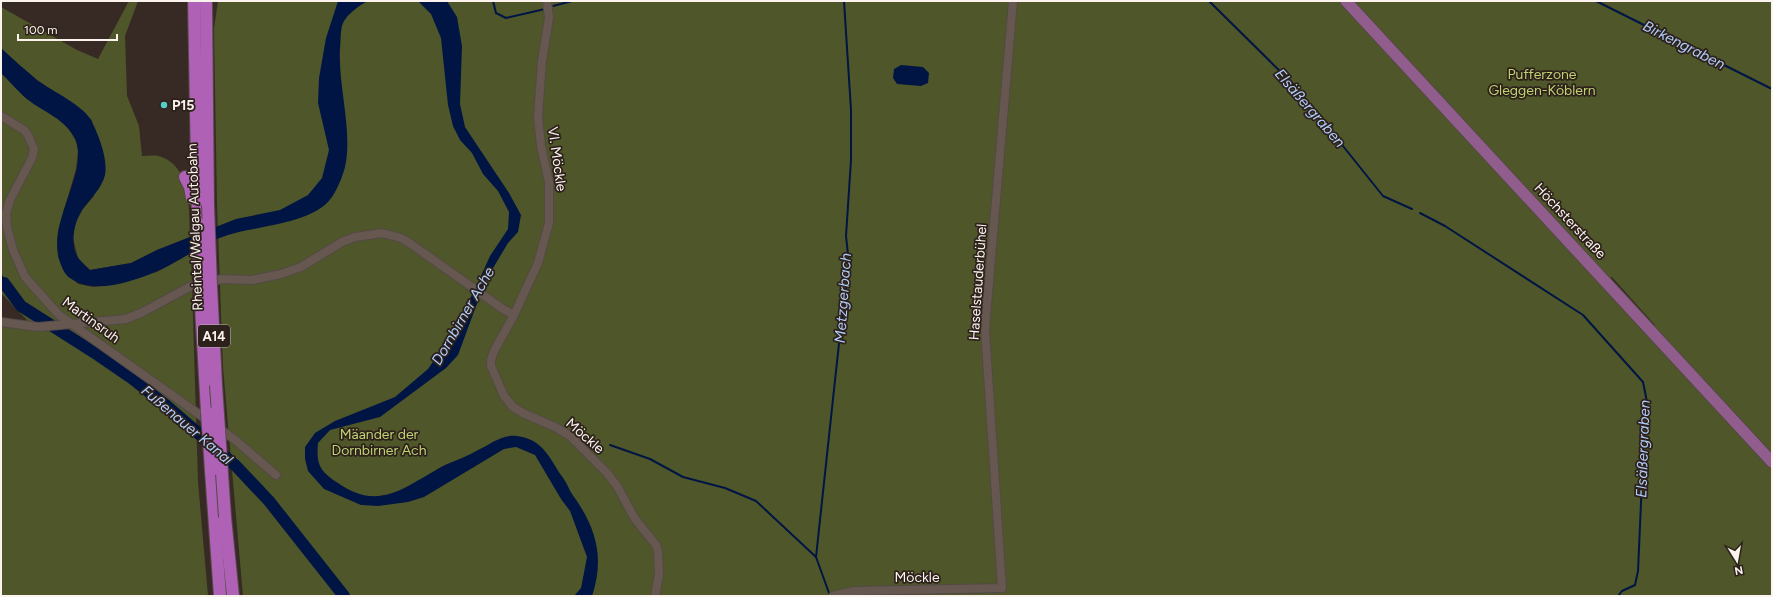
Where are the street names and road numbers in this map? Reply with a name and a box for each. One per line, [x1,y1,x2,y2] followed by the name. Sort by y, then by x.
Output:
[544,126,570,193] street label: VI. Möckle
[184,143,206,311] street label: Rheintal/Walgau Autobahn
[1531,180,1610,263] street label: Höchsterstraße
[965,223,991,341] street label: Haselstauderbühel
[59,293,123,347] street label: Martinsruh
[198,325,230,347] road number: A14
[562,415,608,457] street label: Möckle
[894,569,940,586] street label: Möckle

